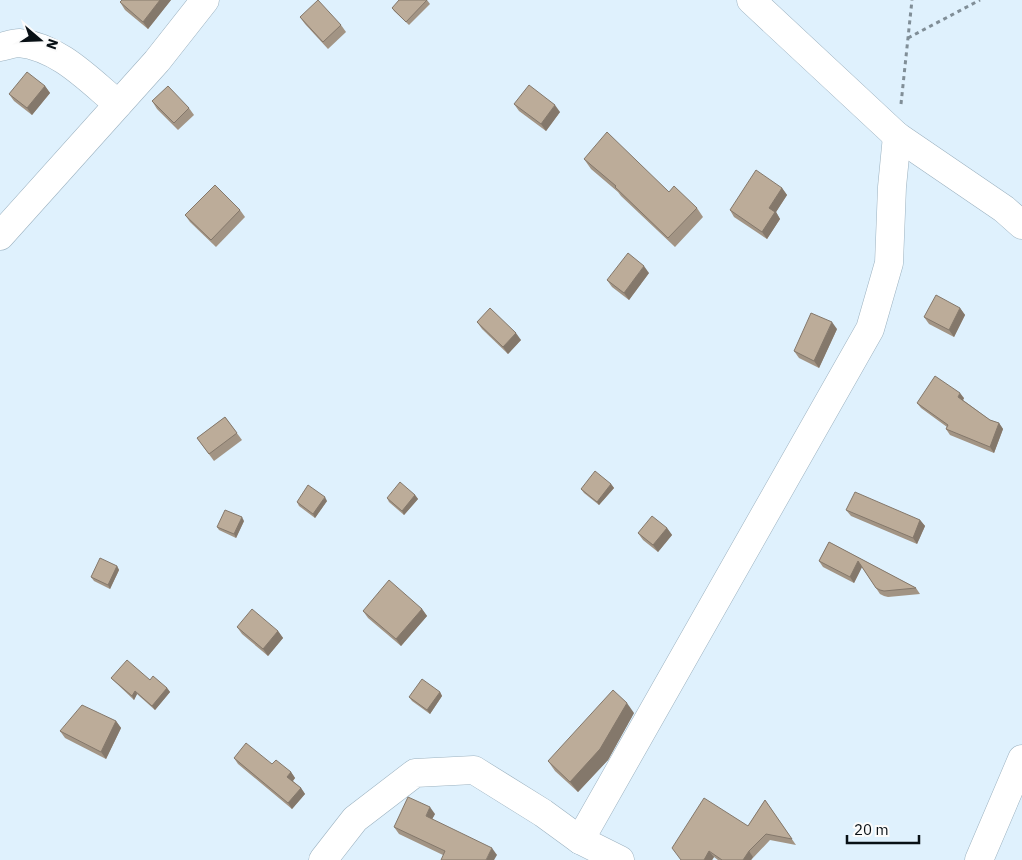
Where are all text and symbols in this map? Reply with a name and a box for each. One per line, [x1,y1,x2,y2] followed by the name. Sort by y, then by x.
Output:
[15,15,65,65] north arrow
[42,37,62,52] text: N
[847,812,920,844] scale bar
[854,820,889,839] text: 20 m

